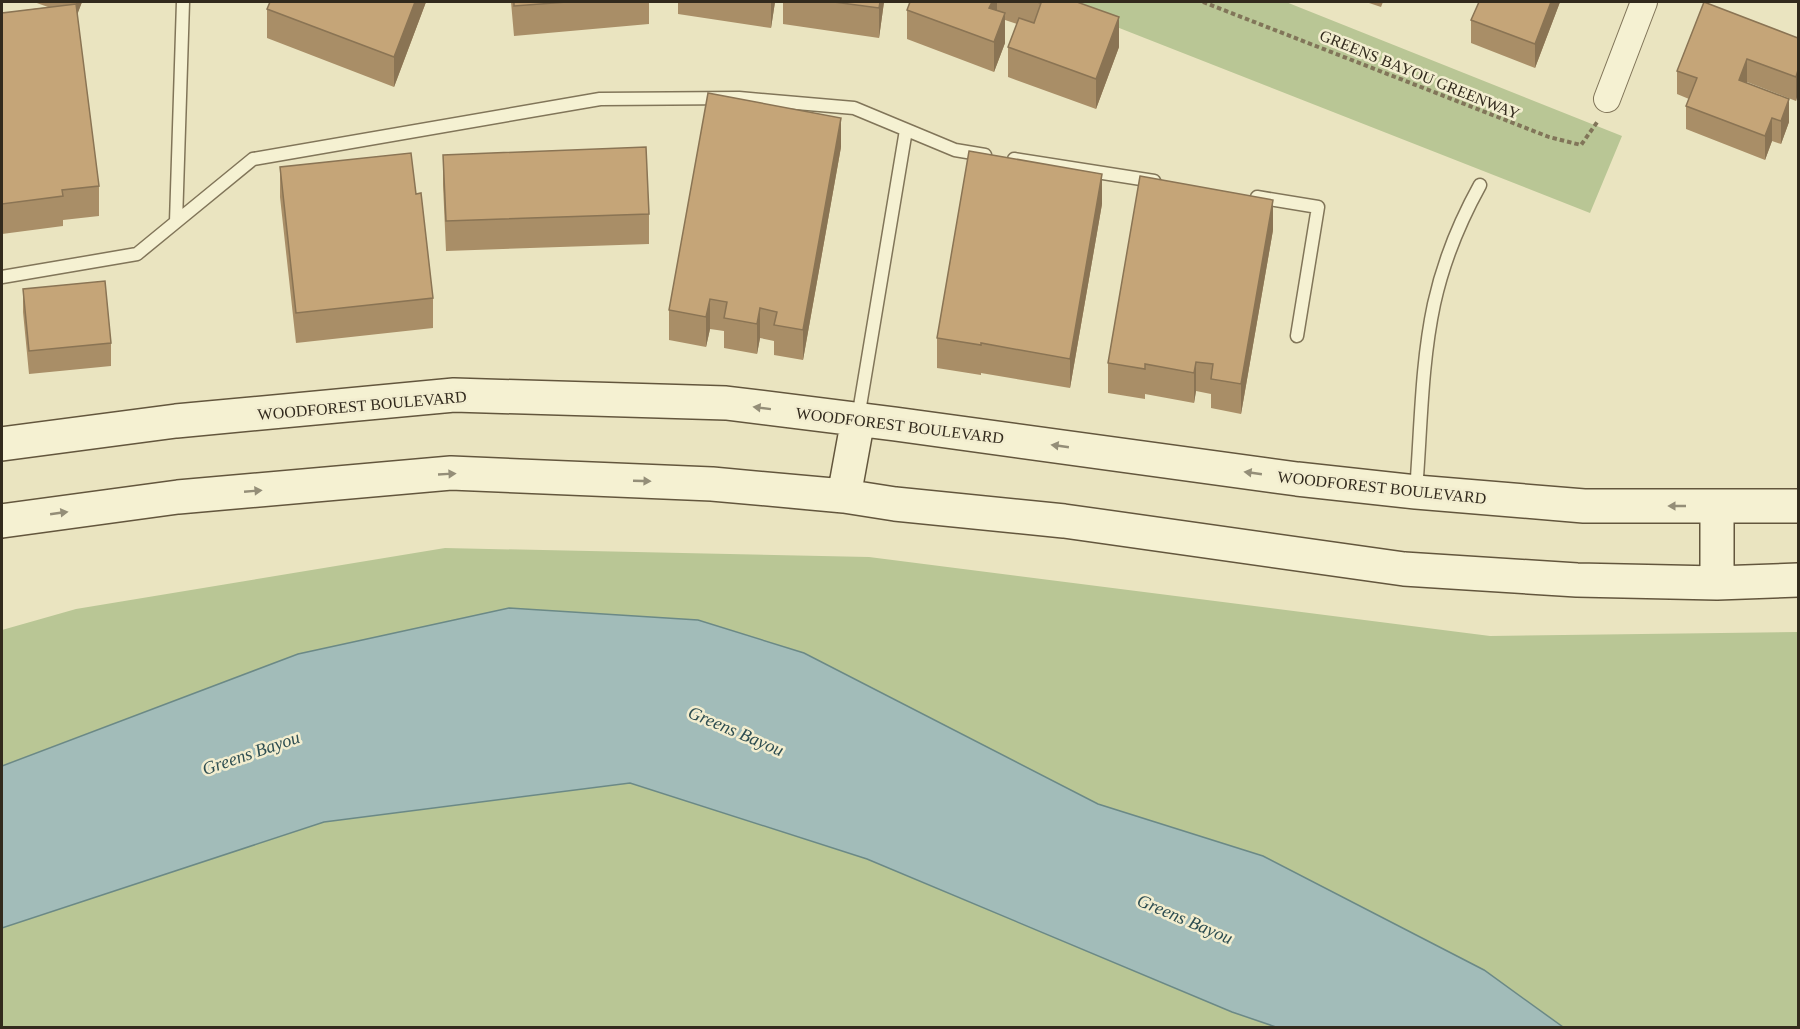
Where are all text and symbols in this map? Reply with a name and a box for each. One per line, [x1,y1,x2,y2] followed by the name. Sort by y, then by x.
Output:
[1317,27,1523,123] street label: GREENS BAYOU GREENWAY
[257,388,467,423] street label: WOODFOREST BOULEVARD
[752,403,771,412] one-way arrow
[795,404,1005,447] street label: WOODFOREST BOULEVARD
[1050,441,1069,450] one-way arrow
[1243,468,1262,477] one-way arrow
[1277,468,1487,507] street label: WOODFOREST BOULEVARD
[438,470,457,479] one-way arrow
[633,477,652,486] one-way arrow
[244,486,263,495] one-way arrow
[1668,501,1687,511] one-way arrow
[50,508,69,518] one-way arrow
[685,702,787,760] water label: Greens Bayou
[200,727,302,779] water label: Greens Bayou
[1134,890,1236,948] water label: Greens Bayou

